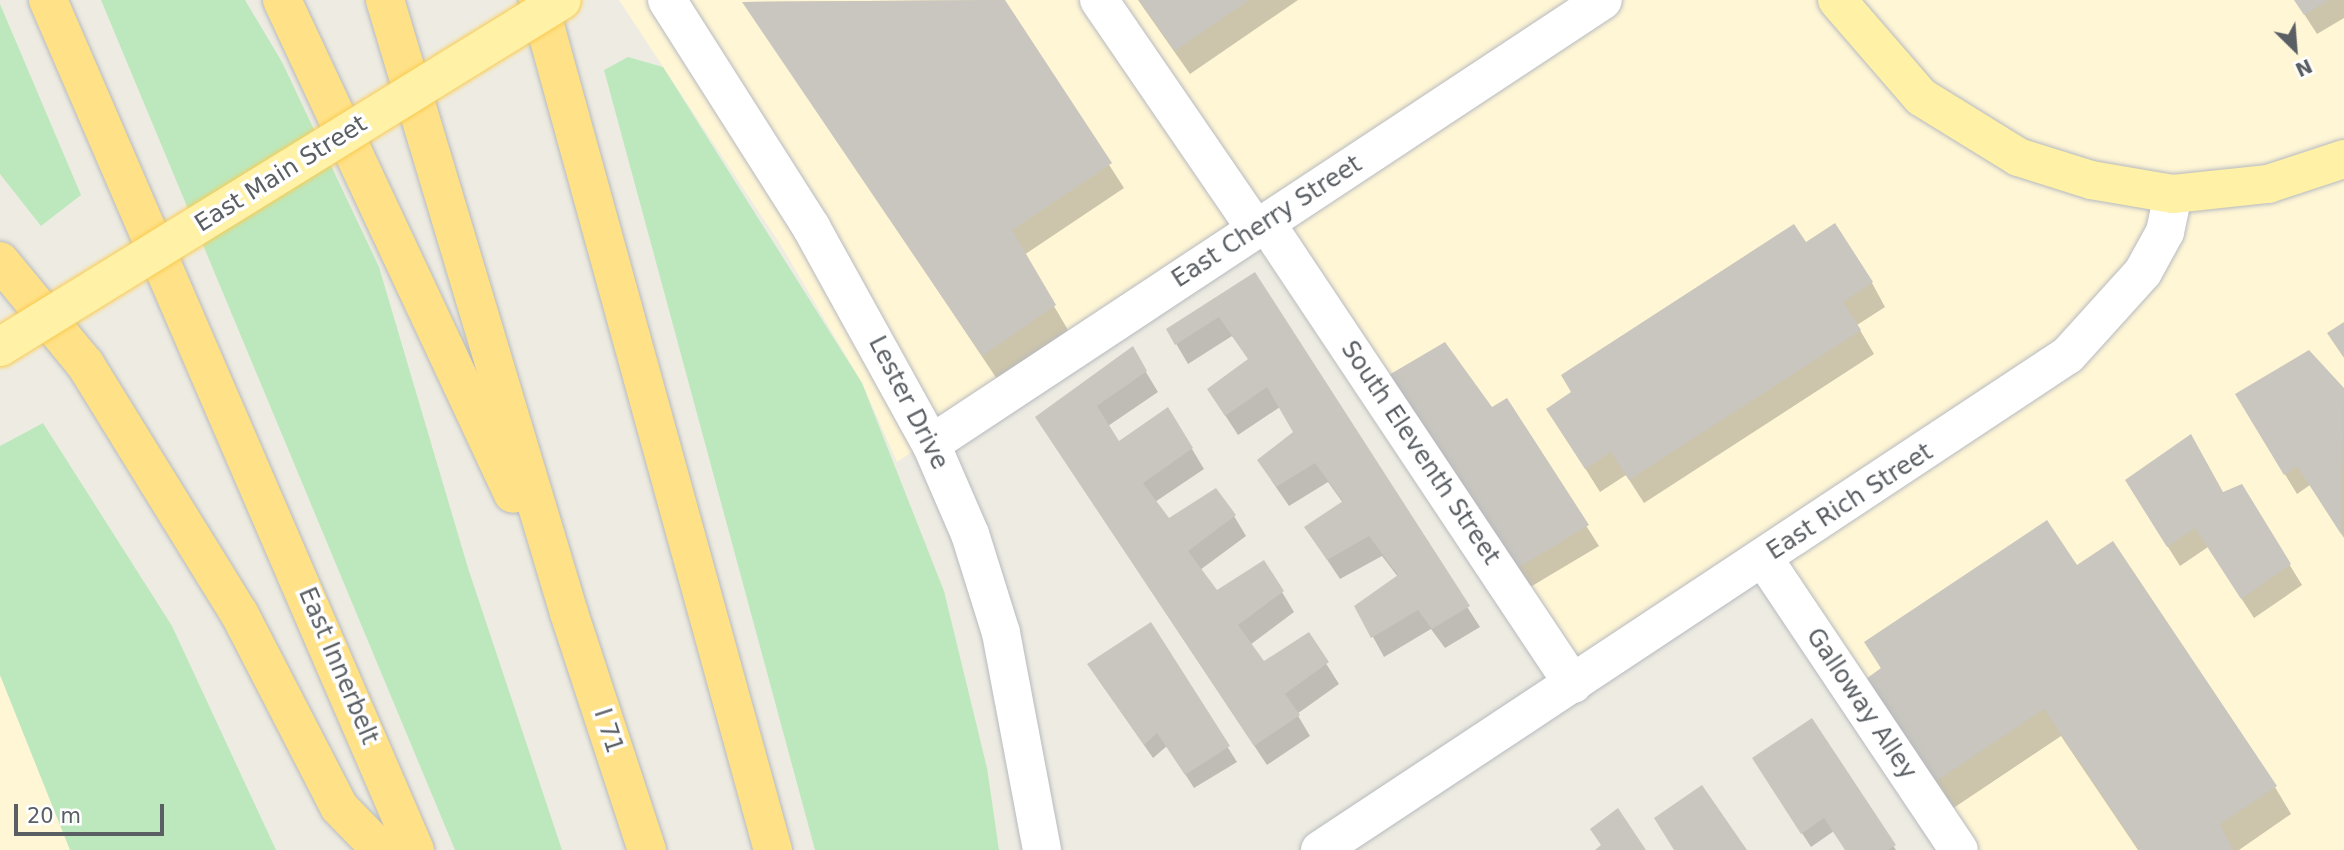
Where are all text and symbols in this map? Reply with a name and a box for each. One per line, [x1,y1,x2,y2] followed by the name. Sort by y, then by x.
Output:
[2260,14,2330,84] north arrow
[2292,55,2316,81] text: N
[190,110,372,238] street label: East Main Street
[1167,150,1367,294] street label: East Cherry Street
[862,331,954,475] street label: Lester Drive
[1334,336,1506,570] street label: South Eleventh Street
[1762,438,1938,566] street label: East Rich Street
[292,583,384,749] street label: East Innerbelt
[1800,623,1922,785] street label: Galloway Alley
[587,705,629,757] street label: I 71
[18,790,168,834] scale bar
[27,804,81,828] text: 20 m

